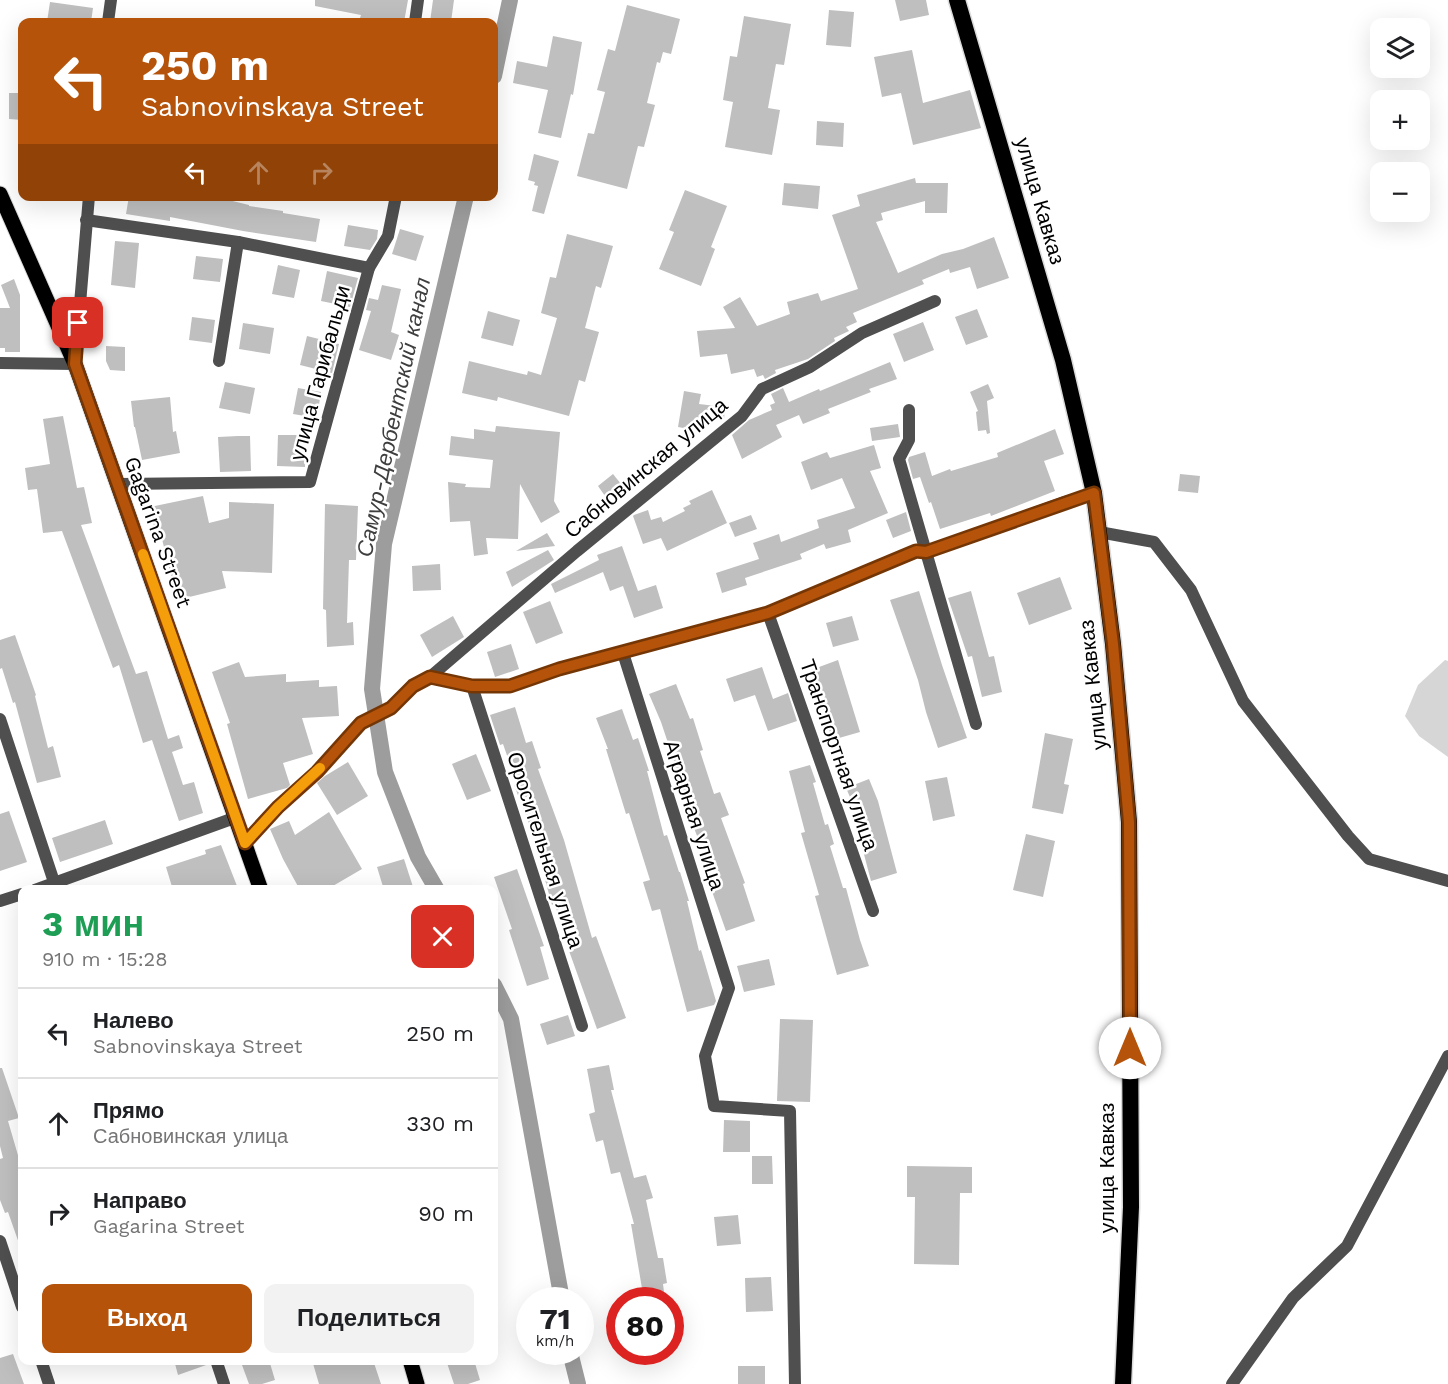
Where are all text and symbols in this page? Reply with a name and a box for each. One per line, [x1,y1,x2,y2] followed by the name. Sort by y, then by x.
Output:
[1370,18,1430,222] map controls
[1370,18,1430,78] button: layers
[141,41,269,90] text: 250 m
[42,42,120,120] icon: left
[1370,90,1430,150] button: +
[141,91,424,123] text: Sabnovinskaya Street
[1010,135,1071,267] street label: улица Кавказ
[179,156,212,189] icon: left
[242,156,275,189] icon: ahead
[305,156,338,189] icon: right
[1370,162,1430,222] button: −
[352,275,435,559] water label: Самур-Дербентский канал
[284,282,355,463] street label: улица Гарибальди
[52,297,103,348] pin
[61,306,94,339] icon: arrive
[559,392,732,543] street label: Сабновинская улица
[120,453,197,611] street label: Gagarina Street
[1073,619,1112,751] street label: улица Кавказ
[795,656,884,854] street label: Транспортная улица
[658,737,731,893] street label: Аграрная улица
[502,748,589,952] street label: Оросительная улица
[42,903,144,945] text: 3 мин
[411,905,474,968] button: close
[42,947,168,971] text: 910 m · 15:28
[93,1008,174,1033] text: Налево
[1098,1016,1162,1080] position arrow
[42,1017,75,1050] icon: left
[406,1021,474,1046] text: 250 m
[93,1034,302,1058] text: Sabnovinskaya Street
[93,1098,164,1123] text: Прямо
[1094,1103,1119,1233] street label: улица Кавказ
[42,1107,75,1140] icon: ahead
[406,1111,474,1136] text: 330 m
[93,1124,288,1148] text: Сабновинская улица
[93,1188,187,1213] text: Направо
[42,1197,75,1230] icon: right
[418,1201,474,1226] text: 90 m
[93,1214,245,1238] text: Gagarina Street
[42,1284,252,1353] button: Выход
[264,1284,474,1353] button: Поделиться
[606,1287,684,1365] speed limit sign: 80
[539,1301,571,1336] text: 71
[536,1332,574,1350] text: km/h

